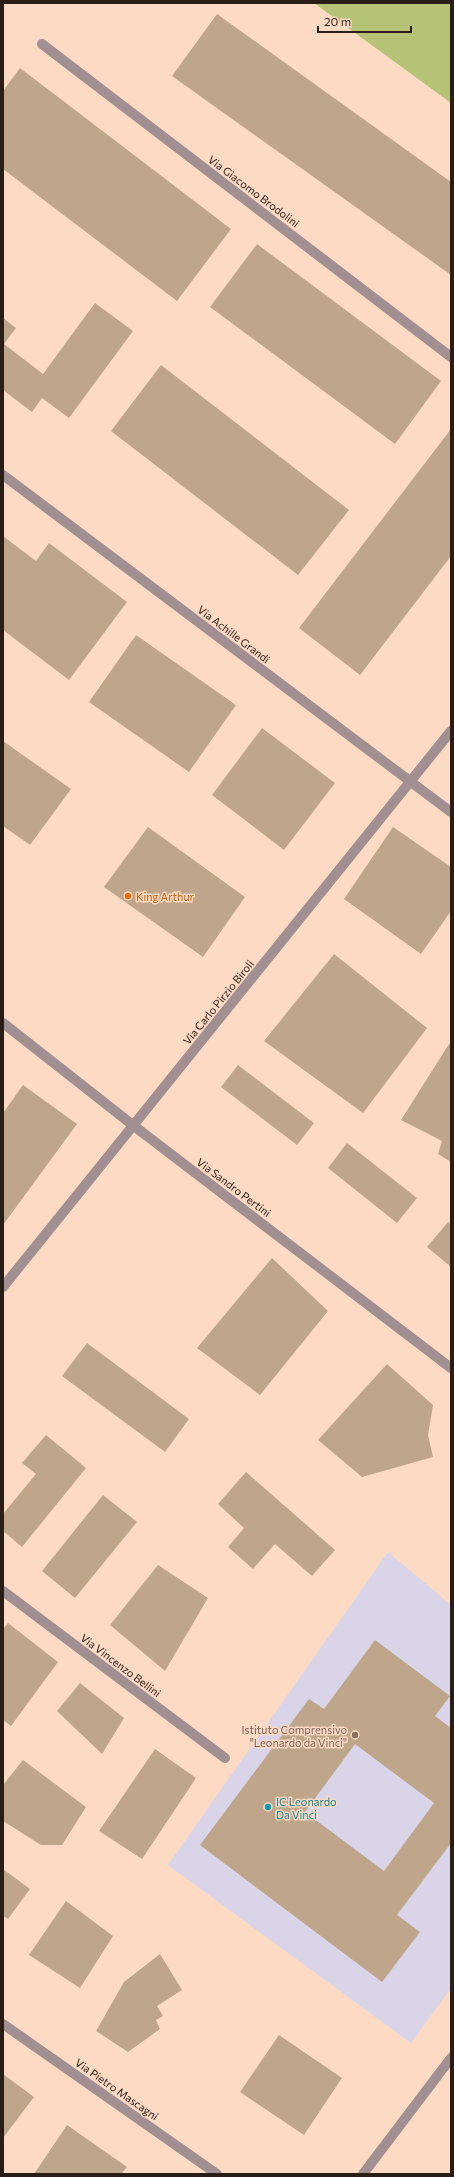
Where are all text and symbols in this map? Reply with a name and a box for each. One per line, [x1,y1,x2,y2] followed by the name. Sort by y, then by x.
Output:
[318,8,411,34] scale bar
[324,14,351,28] text: 20 m
[206,152,302,230] street label: Via Giacomo Brodolini
[195,603,273,666] street label: Via Achille Grandi
[136,890,195,903] place label: King Arthur
[123,891,133,901] marker: King Arthur
[180,957,256,1047] street label: Via Carlo Pirzio Biroli
[194,1155,274,1219] street label: Via Sandro Pertini
[78,1631,164,1699] street label: Via Vincenzo Bellini
[241,1723,347,1749] place label: Istituto Comprensivo "Leonardo da Vinci"
[350,1730,360,1740] marker: Istituto Comprensivo "Leonardo da Vinci"
[276,1795,337,1821] place label: IC Leonardo Da Vinci
[263,1802,273,1812] marker: IC Leonardo Da Vinci
[73,2055,161,2123] street label: Via Pietro Mascagni

